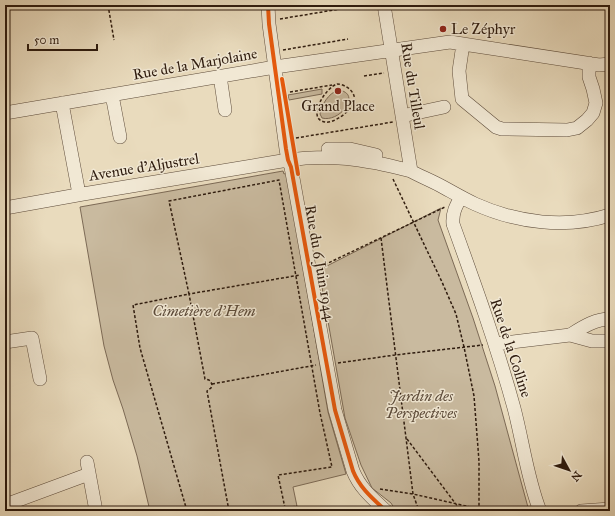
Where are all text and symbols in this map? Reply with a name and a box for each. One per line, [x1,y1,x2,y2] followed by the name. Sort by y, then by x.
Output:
[451,20,516,38] place label: Le Zéphyr
[438,24,448,34] marker: Le Zéphyr
[28,26,97,52] scale bar
[34,33,59,47] text: 50 m
[397,41,429,131] street label: Rue du Tilleul
[131,44,259,84] street label: Rue de la Marjolaine
[333,86,343,96] marker: Grand Place
[301,97,375,115] place label: Grand Place
[87,149,201,185] street label: Avenue d'Aljustrel
[300,204,339,323] street label: Rue du 6 Juin 1944
[487,296,535,400] street label: Rue de la Colline
[152,302,256,320] park label: Cimetière d'Hem
[385,387,458,423] park label: Jardin des Perspectives
[549,450,589,490] north arrow
[568,468,584,484] text: N

